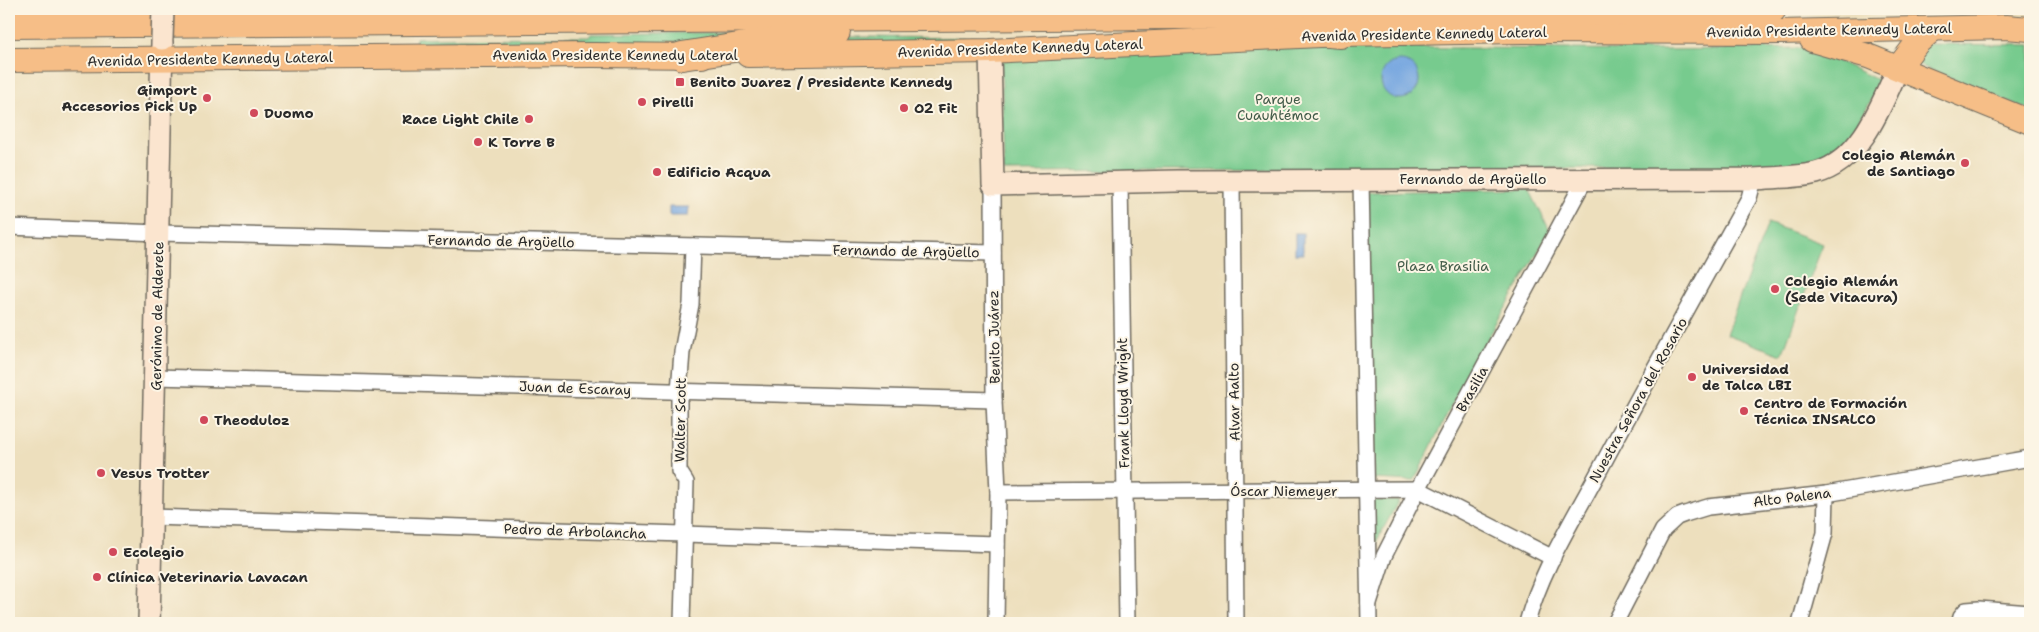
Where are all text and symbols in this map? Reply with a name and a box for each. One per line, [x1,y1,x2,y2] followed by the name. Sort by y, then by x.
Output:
[1706,19,1953,41] street label: Avenida Presidente Kennedy Lateral
[1301,23,1548,45] street label: Avenida Presidente Kennedy Lateral
[897,35,1144,61] street label: Avenida Presidente Kennedy Lateral
[492,46,739,64] street label: Avenida Presidente Kennedy Lateral
[87,48,334,70] street label: Avenida Presidente Kennedy Lateral
[690,73,953,91] place label: Benito Juarez / Presidente Kennedy
[674,76,686,88] marker: Benito Juarez / Presidente Kennedy
[61,81,197,115] place label: Gimport Accesorios Pick Up
[1237,90,1319,124] park label: Parque Cuauhtémoc
[201,92,213,104] marker: Gimport Accesorios Pick Up
[652,93,694,111] place label: Pirelli
[636,96,648,108] marker: Pirelli
[914,99,958,117] place label: O2 Fit
[898,102,910,114] marker: O2 Fit
[264,104,314,122] place label: Duomo
[248,107,260,119] marker: Duomo
[402,110,519,128] place label: Race Light Chile
[523,113,535,125] marker: Race Light Chile
[488,133,555,151] place label: K Torre B
[472,136,484,148] marker: K Torre B
[1842,146,1955,180] place label: Colegio Alemán de Santiago
[1959,157,1971,169] marker: Colegio Alemán de Santiago
[667,163,771,181] place label: Edificio Acqua
[651,166,663,178] marker: Edificio Acqua
[1399,170,1547,188] street label: Fernando de Argüello
[427,231,575,251] street label: Fernando de Argüello
[147,241,167,391] street label: Gerónimo de Alderete
[832,241,980,261] street label: Fernando de Argüello
[1397,257,1489,275] park label: Plaza Brasilia
[1785,272,1898,306] place label: Colegio Alemán (Sede Vitacura)
[1769,283,1781,295] marker: Colegio Alemán (Sede Vitacura)
[984,290,1004,384] street label: Benito Juárez
[1585,314,1691,486] street label: Nuestra Señora del Rosario
[1113,338,1133,468] street label: Frank Lloyd Wright
[1702,360,1792,394] place label: Universidad de Talca LBI
[1224,363,1244,441] street label: Alvar Aalto
[1452,363,1492,415] street label: Brasilia
[1686,371,1698,383] marker: Universidad de Talca LBI
[518,377,632,399] street label: Juan de Escaray
[670,377,690,463] street label: Walter Scott
[1754,394,1907,428] place label: Centro de Formación Técnica INSALCO
[1738,405,1750,417] marker: Centro de Formación Técnica INSALCO
[214,411,290,429] place label: Theoduloz
[198,414,210,426] marker: Theoduloz
[111,464,210,482] place label: Vesus Trotter
[95,467,107,479] marker: Vesus Trotter
[1230,482,1338,500] street label: Óscar Niemeyer
[1752,483,1832,511] street label: Alto Palena
[503,520,647,542] street label: Pedro de Arbolancha
[123,543,184,561] place label: Ecolegio
[107,546,119,558] marker: Ecolegio
[107,568,308,586] place label: Clínica Veterinaria Lavacan
[91,571,103,583] marker: Clínica Veterinaria Lavacan

